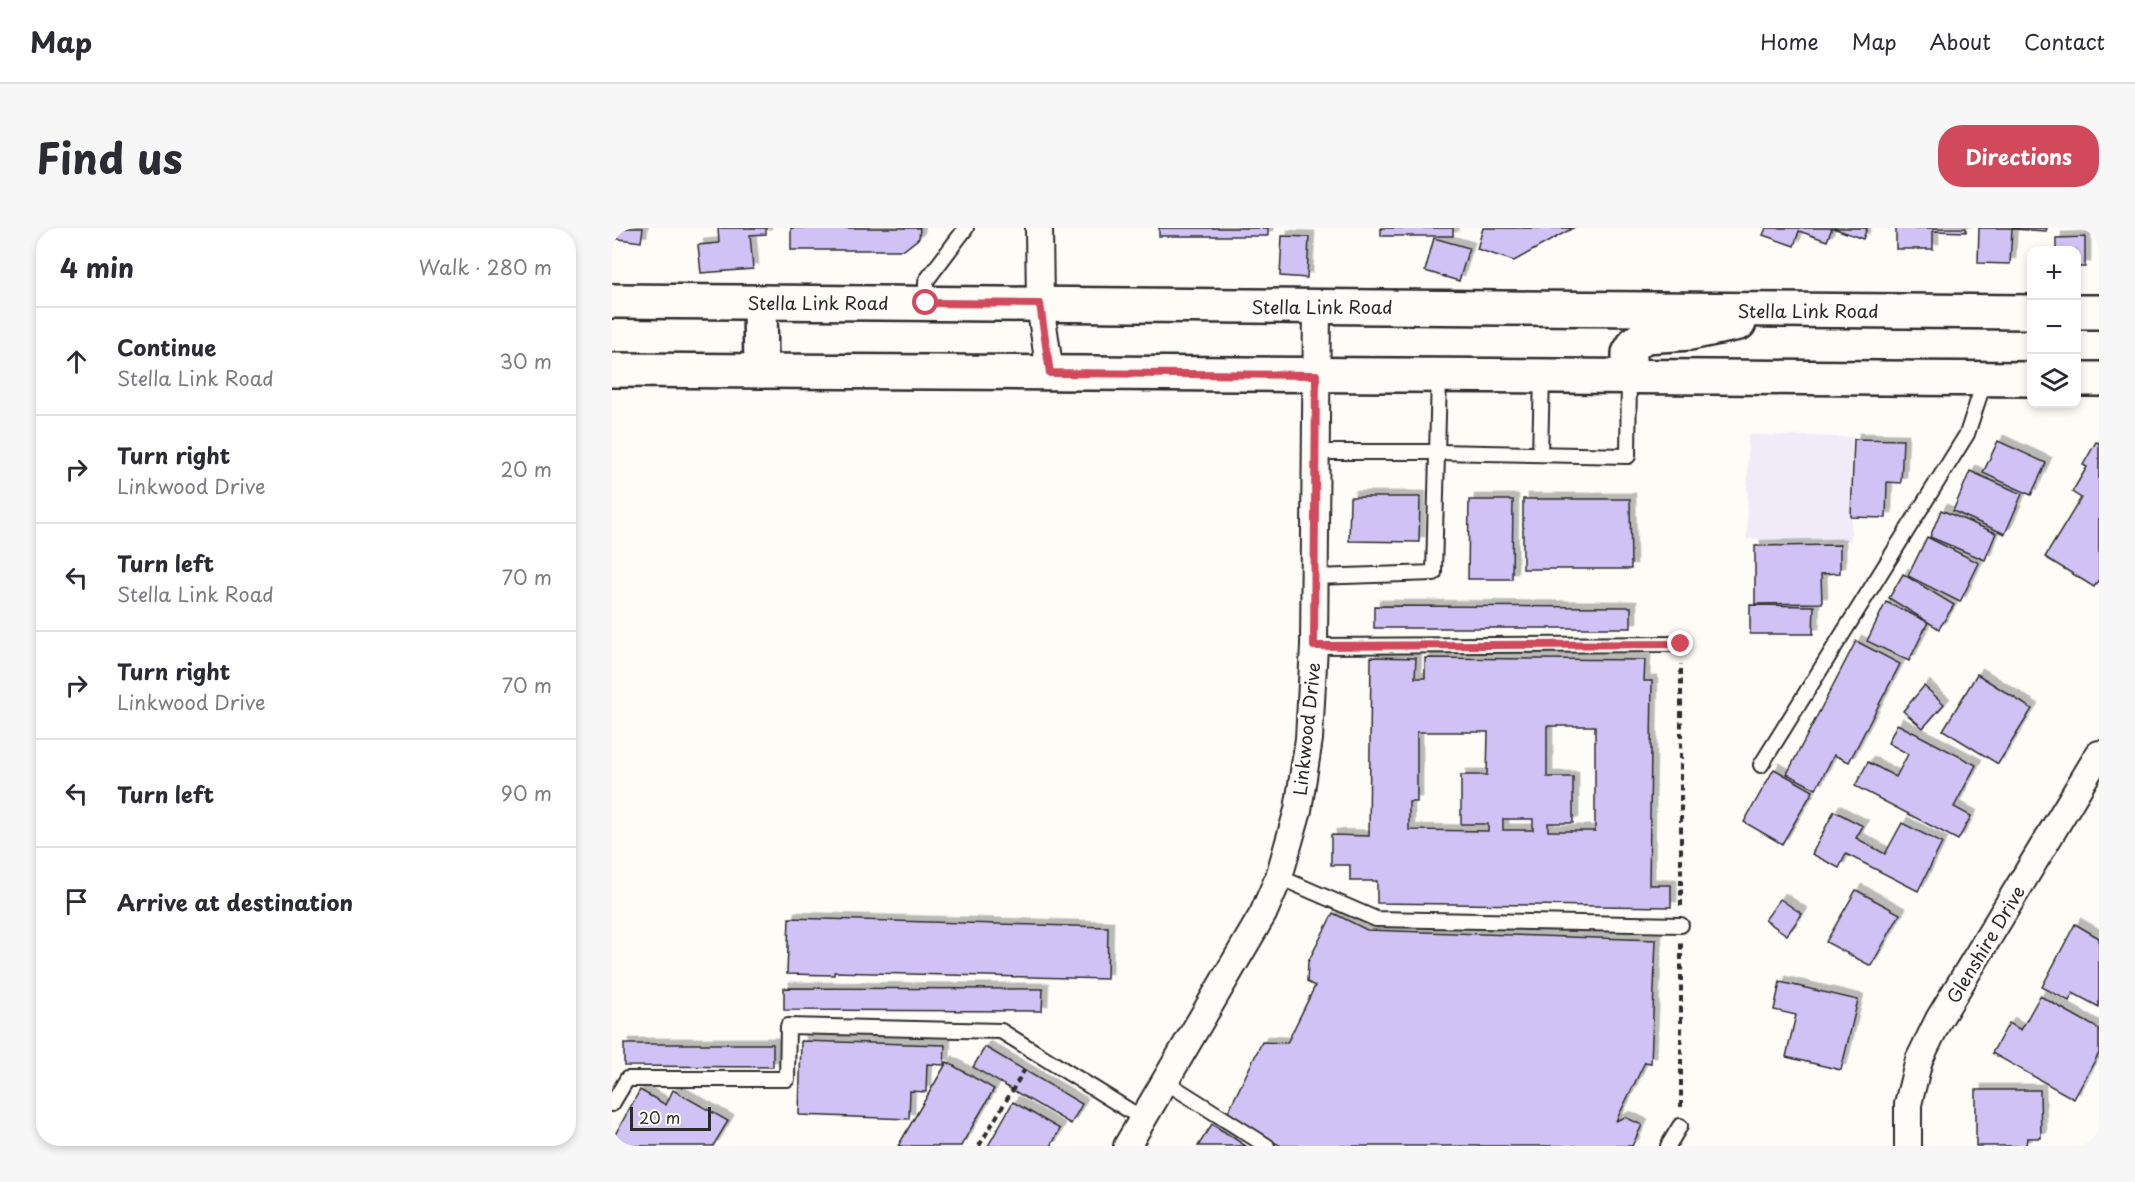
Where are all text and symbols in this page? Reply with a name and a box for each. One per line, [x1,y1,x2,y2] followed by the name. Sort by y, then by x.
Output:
[30,20,92,63] text: Map
[1760,25,1819,57] text: Home
[1852,25,1897,57] text: Map
[1930,25,1991,57] text: About
[2024,25,2105,57] text: Contact
[36,125,183,188] text: Find us
[1938,125,2099,187] button: Directions
[2027,246,2081,408] map controls
[2027,246,2081,300] button: +
[60,248,134,287] text: 4 min
[419,252,552,282] text: Walk · 280 m
[747,289,889,316] street label: Stella Link Road
[912,289,938,315] route start
[1251,293,1393,320] street label: Stella Link Road
[1737,297,1879,324] street label: Stella Link Road
[2027,300,2081,354] button: −
[117,330,216,363] text: Continue
[60,345,93,378] icon: ahead
[499,346,552,376] text: 30 m
[2027,354,2081,408] button: layers
[117,363,274,393] text: Stella Link Road
[117,438,230,471] text: Turn right
[60,453,93,486] icon: right
[500,454,552,484] text: 20 m
[117,471,266,501] text: Linkwood Drive
[117,546,214,579] text: Turn left
[60,561,93,594] icon: left
[502,562,552,592] text: 70 m
[117,579,274,609] text: Stella Link Road
[1667,630,1693,656] route end
[117,654,230,687] text: Turn right
[1286,661,1326,797] street label: Linkwood Drive
[60,669,93,702] icon: right
[502,670,552,700] text: 70 m
[117,687,266,717] text: Linkwood Drive
[60,777,93,810] icon: left
[117,777,214,810] text: Turn left
[501,778,552,808] text: 90 m
[1939,880,2031,1008] street label: Glenshire Drive
[60,885,93,918] icon: arrive
[117,885,353,918] text: Arrive at destination
[630,1104,711,1132] scale bar
[639,1105,680,1129] text: 20 m

